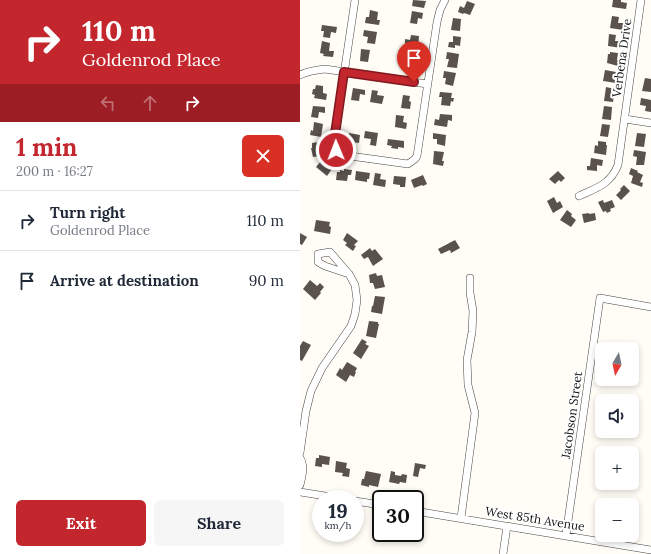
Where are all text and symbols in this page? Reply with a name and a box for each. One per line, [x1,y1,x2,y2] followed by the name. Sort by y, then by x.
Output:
[82,13,156,49] text: 110 m
[16,16,68,68] icon: right
[608,17,635,99] street label: Verbena Drive
[397,41,431,82] pin
[403,47,425,69] icon: arrive
[82,48,221,71] text: Goldenrod Place
[97,92,119,114] icon: left
[139,92,161,114] icon: ahead
[181,92,203,114] icon: right
[315,129,357,171] position arrow
[16,132,77,163] text: 1 min
[242,135,284,177] button: close
[16,163,93,180] text: 200 m · 16:27
[50,203,126,222] text: Turn right
[16,210,38,232] icon: right
[246,211,284,230] text: 110 m
[50,222,150,239] text: Goldenrod Place
[16,270,38,292] icon: arrive
[50,271,199,290] text: Arrive at destination
[249,271,284,290] text: 90 m
[595,342,639,386] north arrow
[595,342,639,542] map controls
[558,370,585,460] street label: Jacobson Street
[595,394,639,438] button: sound
[595,446,639,490] button: +
[372,490,424,542] speed limit sign: 30
[328,498,348,523] text: 19
[595,498,639,542] button: −
[16,500,146,546] button: Exit
[154,500,284,546] button: Share
[484,503,586,534] street label: West 85th Avenue
[324,519,352,532] text: km/h

